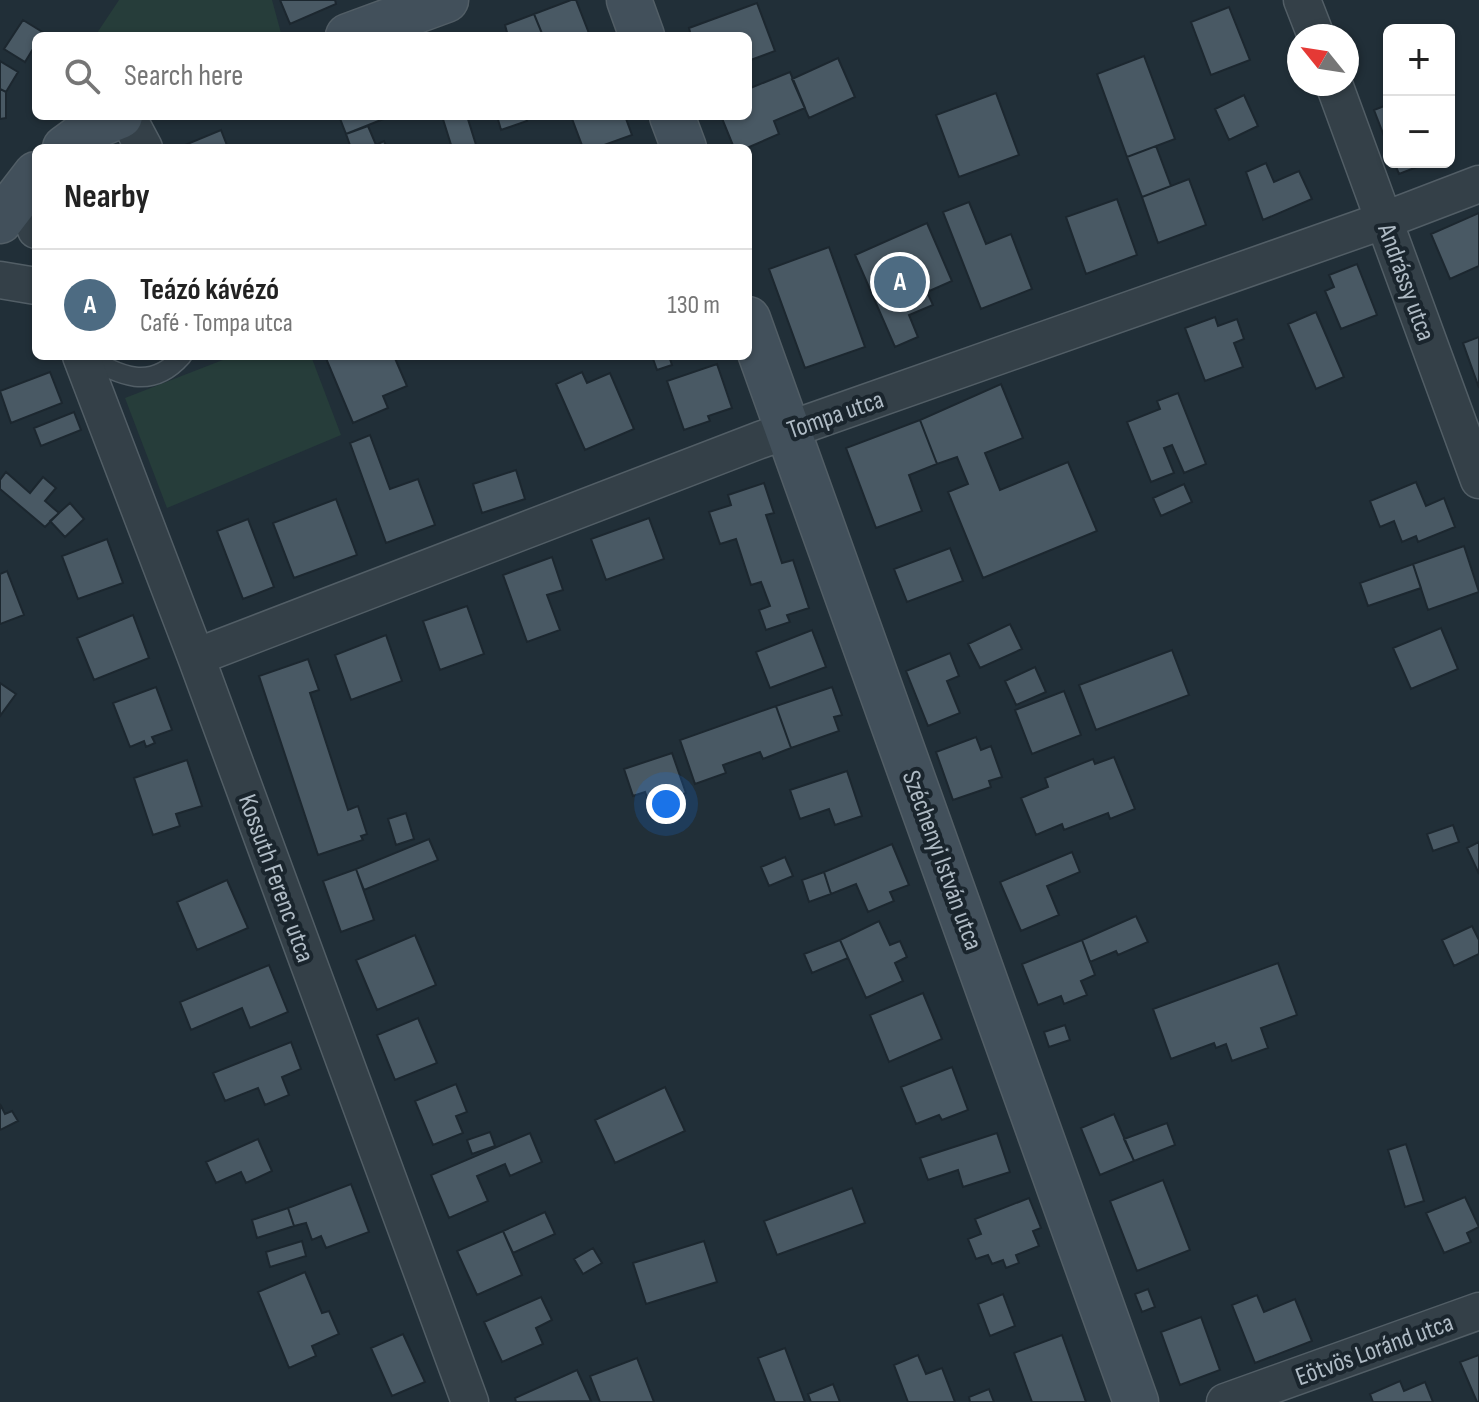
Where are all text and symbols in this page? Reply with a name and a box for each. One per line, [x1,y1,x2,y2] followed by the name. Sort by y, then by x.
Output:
[1287,24,1359,96] north arrow
[1383,24,1455,168] map controls
[1383,24,1455,96] button: +
[32,32,752,120] search box
[60,54,104,98] icon: search
[124,58,243,94] text: Search here
[1383,96,1455,168] button: −
[64,176,150,217] text: Nearby
[1370,219,1441,345] street label: Andrássy utca
[874,252,926,312] pin: A
[140,272,279,308] text: Teázó kávézó
[84,290,96,321] text: A
[668,290,720,321] text: 130 m
[140,308,293,339] text: Café · Tompa utca
[783,385,888,446] street label: Tompa utca
[895,767,988,954] street label: Széchenyi István utca
[646,784,686,824] your location
[231,790,320,967] street label: Kossuth Ferenc utca
[1292,1308,1458,1393] street label: Eötvös Loránd utca

